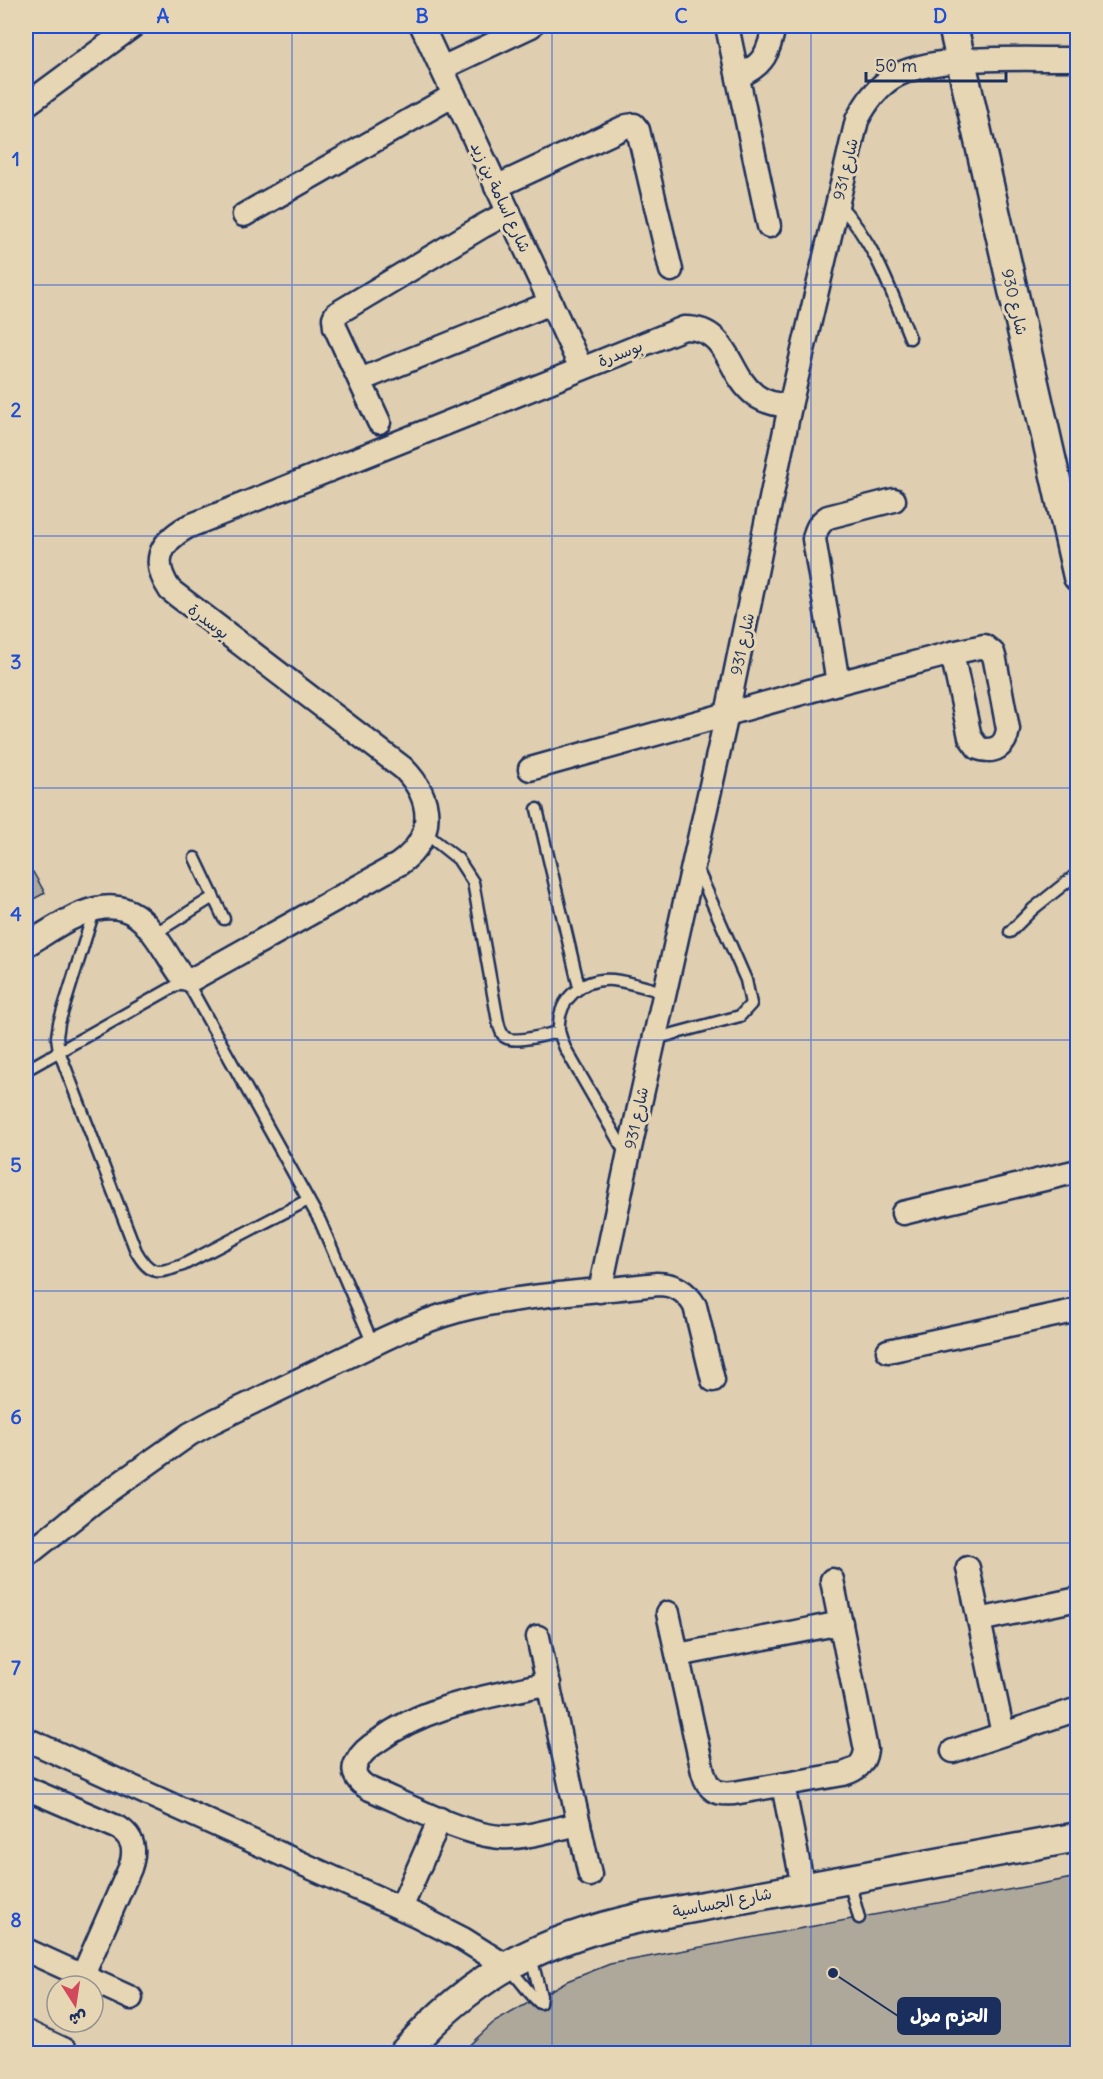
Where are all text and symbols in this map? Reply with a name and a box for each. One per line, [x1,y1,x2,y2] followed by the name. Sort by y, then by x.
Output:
[157,3,170,28] text: A
[415,3,429,28] text: B
[674,3,688,28] text: C
[933,3,947,28] text: D
[866,45,1006,83] scale bar
[875,54,917,77] text: 50 m
[828,136,864,202] street label: شارع 931
[465,139,535,256] street label: شارع اسامة بن زيد
[12,146,20,171] text: 1
[996,267,1032,337] street label: شارع 930
[595,335,646,372] street label: بوسدرة
[11,397,22,422] text: 2
[184,599,234,644] street label: بوسدرة
[726,611,760,677] street label: شارع 931
[10,649,22,674] text: 3
[10,901,22,926] text: 4
[620,1085,654,1151] street label: شارع 931
[10,1152,22,1177] text: 5
[10,1404,22,1429] text: 6
[11,1655,21,1680] text: 7
[671,1883,774,1923] street label: شارع الجساسية
[10,1907,22,1932] text: 8
[45,1974,105,2034] north arrow
[898,1998,1000,2034] callout: الحزم مول
[910,2004,988,2030] text: الحزم مول
[67,2007,89,2030] text: ش

